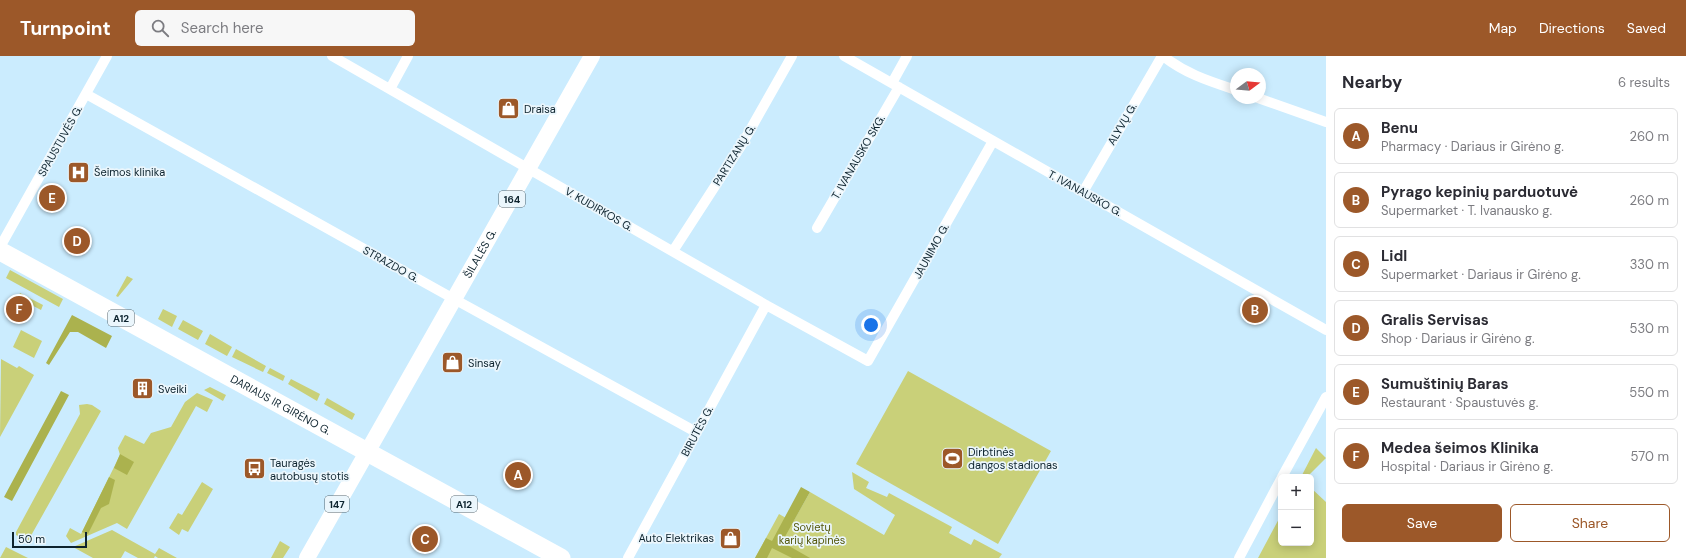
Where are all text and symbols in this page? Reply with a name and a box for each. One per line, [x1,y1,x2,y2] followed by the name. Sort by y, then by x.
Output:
[135,10,415,46] search box
[20,16,111,41] text: Turnpoint
[149,17,171,39] icon: search
[181,18,264,38] text: Search here
[1489,19,1517,37] text: Map
[1539,19,1605,37] text: Directions
[1627,19,1666,37] text: Saved
[1230,68,1266,104] north arrow
[1342,71,1402,93] text: Nearby
[1618,74,1670,91] text: 6 results
[496,96,522,122] shop icon: Draisa
[1104,100,1140,148] street label: ALYVŲ G.
[524,102,556,116] place label: Draisa
[35,103,85,179] street label: SPAUSTUVĖS G.
[828,112,888,202] street label: T. IVANAUSKO SKG.
[1381,118,1418,138] text: Benu
[710,122,758,188] street label: PARTIZANŲ G.
[1351,128,1361,145] text: A
[1629,128,1669,145] text: 260 m
[1381,138,1564,155] text: Pharmacy · Dariaus ir Girėno g.
[65,159,91,185] hospital icon: Šeimos klinika
[94,165,165,179] place label: Šeimos klinika
[1045,167,1125,219] street label: T. IVANAUSKO G.
[1381,182,1578,202] text: Pyrago kepinių parduotuvė
[39,183,65,213] pin: E
[563,184,635,234] street label: V. KUDIRKOS G.
[499,191,525,207] road number: 164
[1352,192,1360,209] text: B
[1629,192,1669,209] text: 260 m
[1381,202,1552,219] text: Supermarket · T. Ivanausko g.
[910,221,952,281] street label: JAUNIMO G.
[64,226,90,256] pin: D
[460,227,499,281] street label: ŠILALĖS G.
[361,243,421,285] street label: STRAZDO G.
[1381,246,1407,266] text: Lidl
[1351,256,1361,273] text: C
[1630,256,1669,273] text: 330 m
[1381,266,1581,283] text: Supermarket · Dariaus ir Girėno g.
[6,294,32,324] pin: F
[1242,295,1268,325] pin: B
[108,310,134,326] road number: A12
[1381,310,1489,330] text: Gralis Servisas
[861,315,881,335] your location
[1351,320,1361,337] text: D
[1629,320,1669,337] text: 530 m
[1381,330,1535,347] text: Shop · Dariaus ir Girėno g.
[440,350,466,376] shop icon: Sinsay
[468,356,501,370] place label: Sinsay
[228,372,333,438] street label: DARIAUS IR GIRĖNO G.
[1381,374,1508,394] text: Sumuštinių Baras
[130,376,156,402] building icon: Sveiki
[158,382,187,396] place label: Sveiki
[1352,384,1360,401] text: E
[1629,384,1669,401] text: 550 m
[1381,394,1538,411] text: Restaurant · Spaustuvės g.
[678,403,716,459] street label: BIRUTĖS G.
[1381,438,1539,458] text: Medea šeimos Klinika
[940,445,966,471] sports icon: Dirbtinės dangos stadionas
[968,445,1058,472] place label: Dirbtinės dangos stadionas
[1352,448,1360,465] text: F
[1631,448,1669,465] text: 570 m
[241,456,267,482] bus stop icon: Tauragės autobusų stotis
[270,456,349,483] place label: Tauragės autobusų stotis
[1381,458,1553,475] text: Hospital · Dariaus ir Girėno g.
[505,460,531,490] pin: A
[1278,474,1314,546] map controls
[1278,474,1314,510] button: +
[325,496,349,512] road number: 147
[451,496,477,512] road number: A12
[1342,504,1502,542] button: Save
[1510,504,1670,542] button: Share
[1278,510,1314,546] button: −
[779,520,845,547] park label: Sovietų karių kapinės
[412,524,438,554] pin: C
[717,525,743,551] shop icon: Auto Elektrikas
[12,530,87,549] scale bar
[638,531,714,545] place label: Auto Elektrikas
[18,532,45,546] text: 50 m

